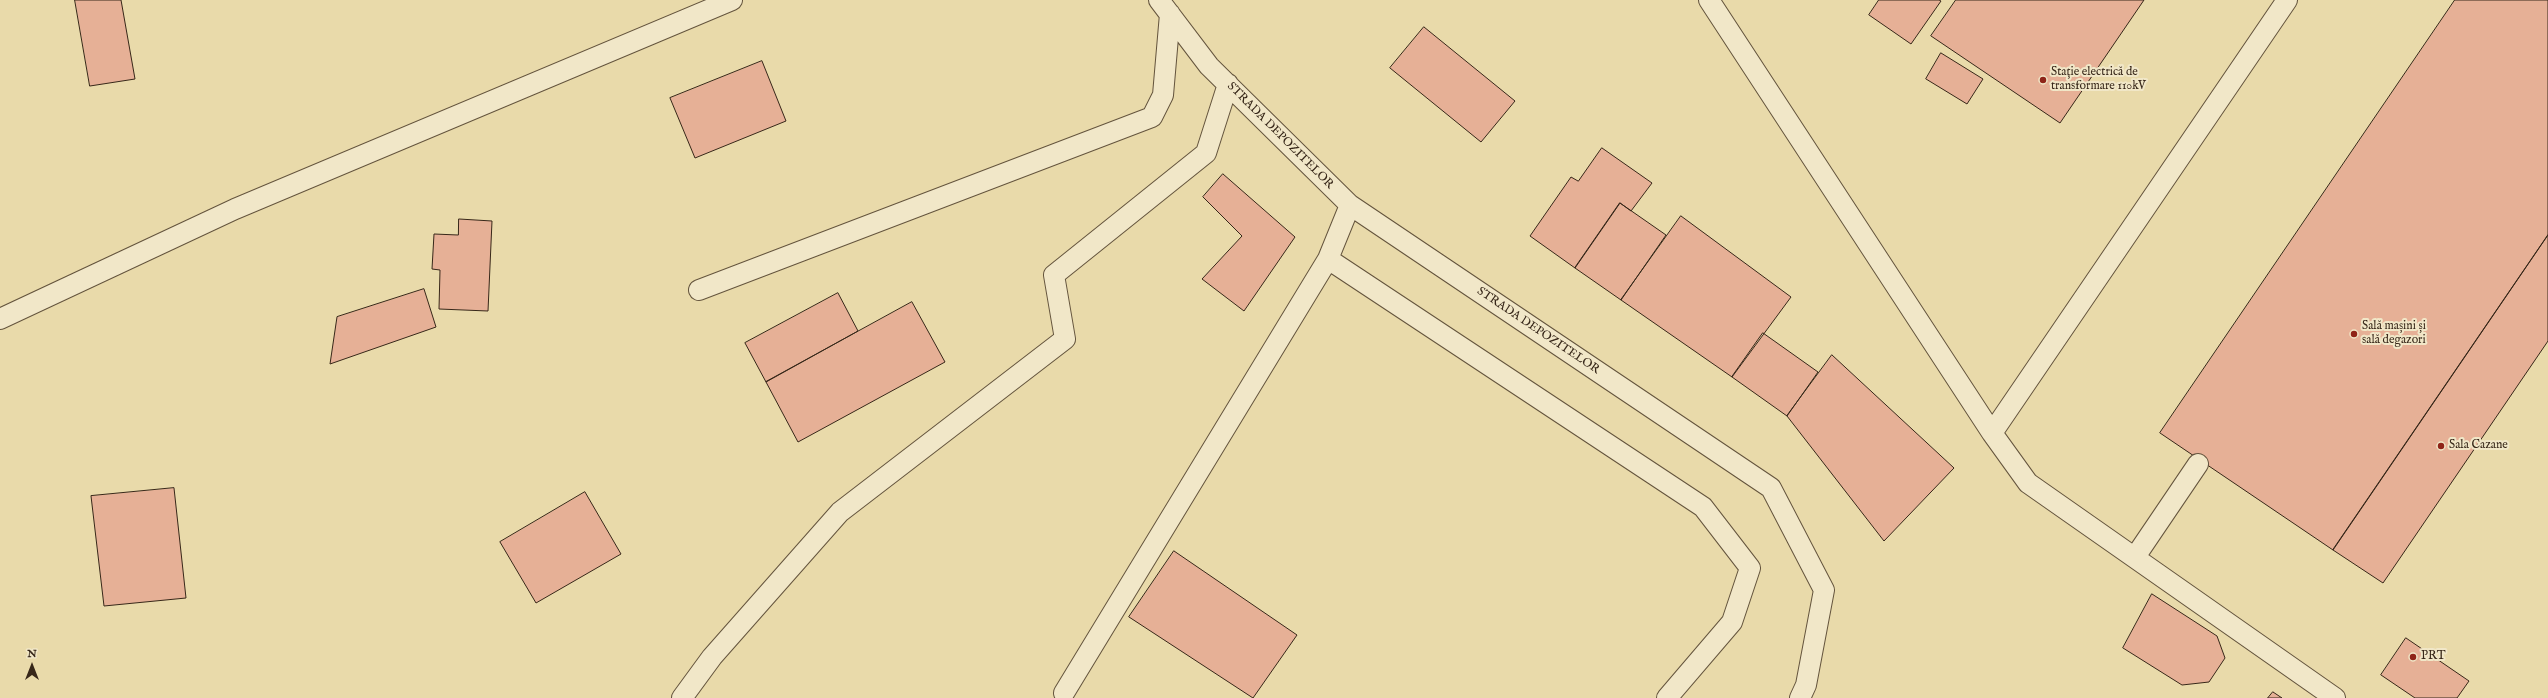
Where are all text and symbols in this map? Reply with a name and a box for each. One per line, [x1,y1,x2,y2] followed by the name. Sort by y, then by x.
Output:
[2051,66,2146,94] place label: Stație electrică de transformare 110kV
[2038,75,2048,85] marker: Stație electrică de transformare 110kV
[1224,80,1336,192] street label: STRADA DEPOZITELOR
[1474,285,1602,377] street label: STRADA DEPOZITELOR
[2362,320,2426,348] place label: Sală mașini și sală degazori
[2349,329,2359,339] marker: Sală mașini și sală degazori
[2449,439,2508,453] place label: Sala Cazane
[2436,441,2446,451] marker: Sala Cazane
[12,646,52,686] north arrow
[27,647,37,661] text: N
[2421,650,2446,664] place label: PRT
[2408,652,2418,662] marker: PRT

